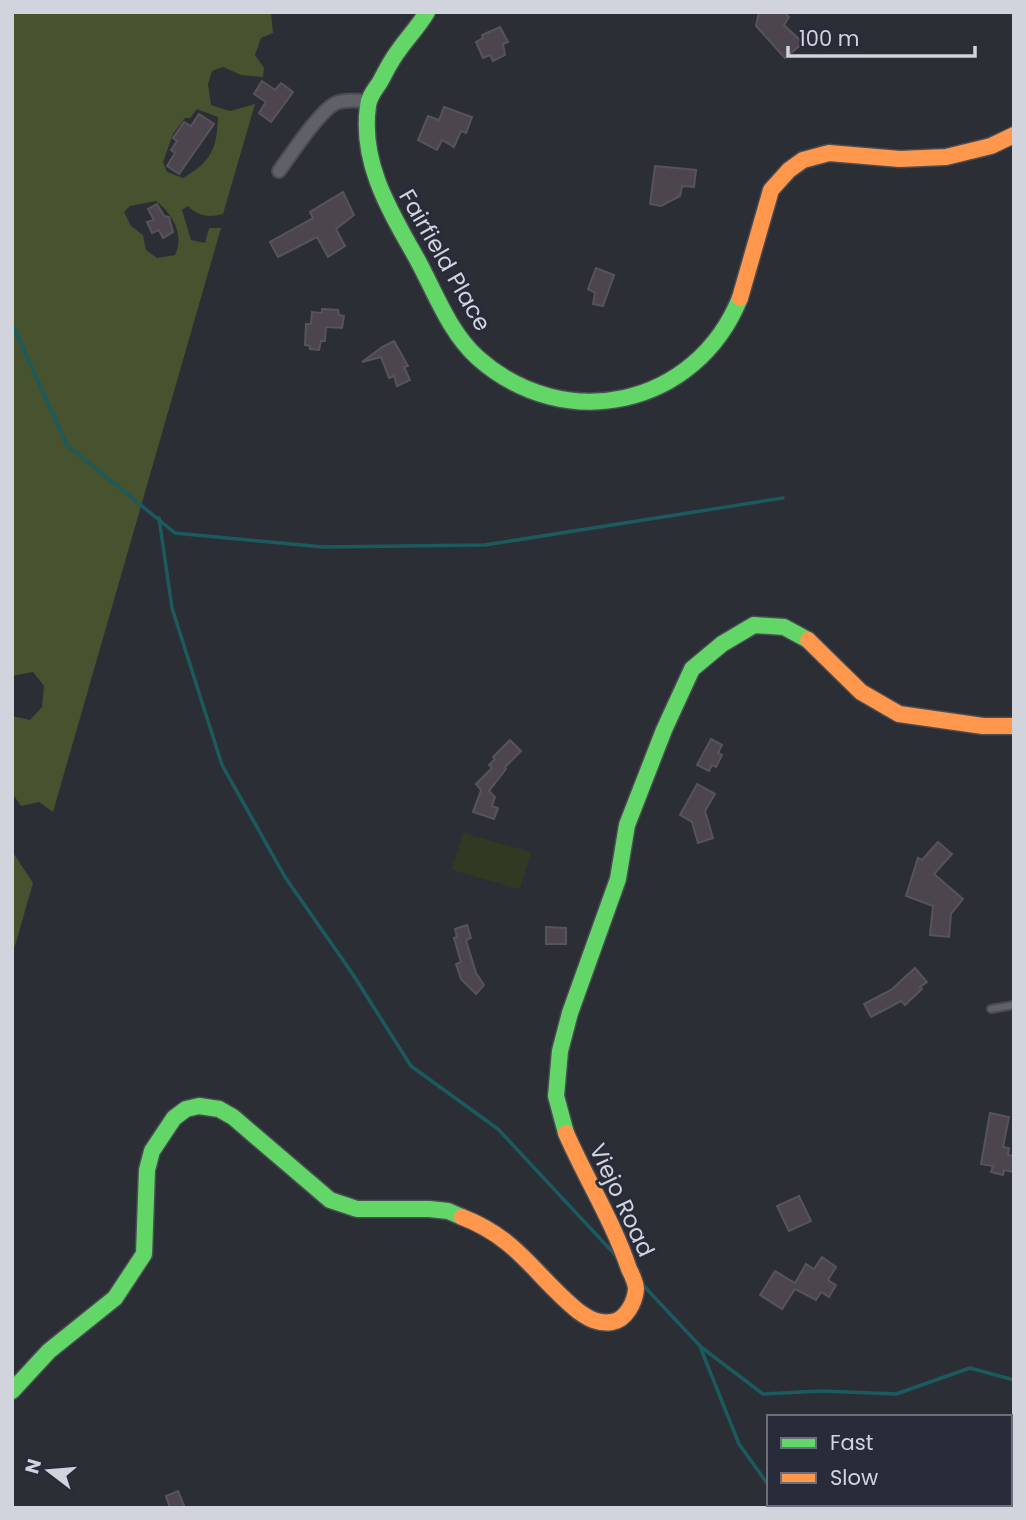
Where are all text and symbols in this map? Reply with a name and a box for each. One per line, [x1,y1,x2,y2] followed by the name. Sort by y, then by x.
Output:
[788,14,975,58] scale bar
[799,24,859,53] text: 100 m
[391,183,499,337] street label: Fairfield Place
[582,1138,662,1262] street label: Viejo Road
[767,1415,1012,1506] legend
[830,1428,873,1457] text: Fast
[14,1436,84,1506] north arrow
[18,1456,48,1477] text: N
[830,1463,878,1492] text: Slow

